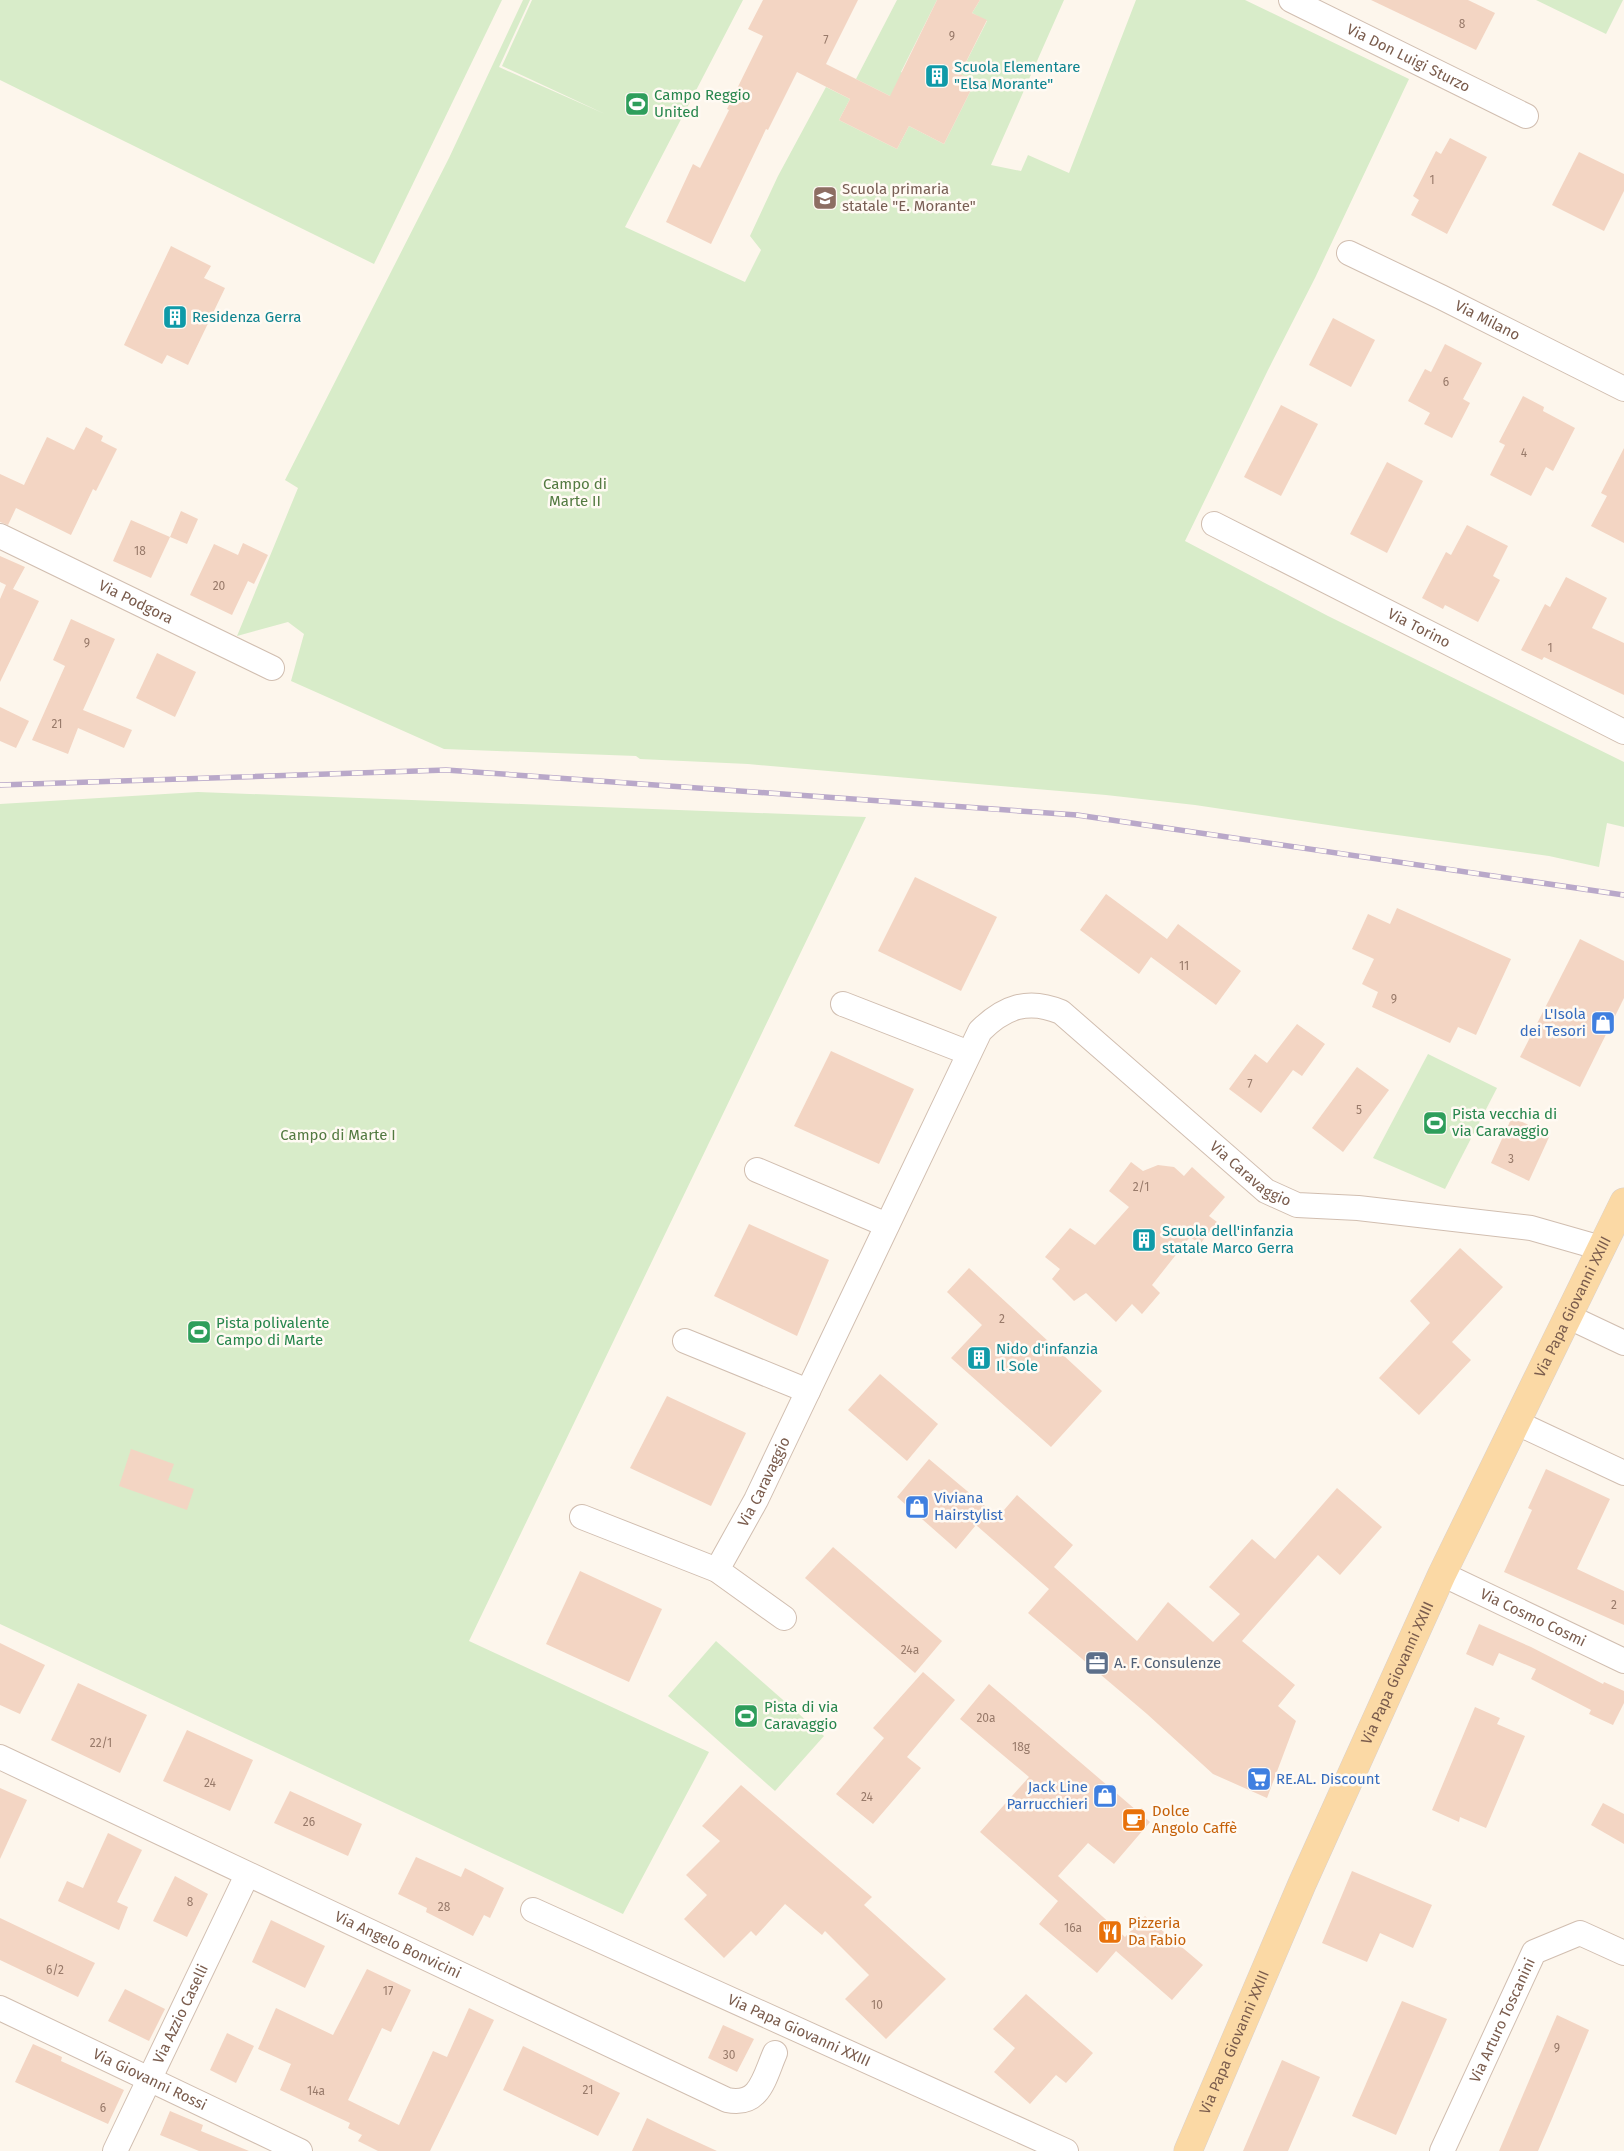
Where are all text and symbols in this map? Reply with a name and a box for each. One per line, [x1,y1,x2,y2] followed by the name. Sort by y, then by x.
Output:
[1459,17,1466,31] house number: 8
[1344,20,1473,96] street label: Via Don Luigi Sturzo
[949,29,955,43] house number: 9
[823,33,829,47] house number: 7
[954,58,1080,93] place label: Scuola Elementare "Elsa Morante"
[924,63,950,89] building icon: Scuola Elementare "Elsa Morante"
[654,86,751,121] place label: Campo Reggio United
[624,91,650,117] sports icon: Campo Reggio United
[1429,173,1435,187] house number: 1
[842,180,976,215] place label: Scuola primaria statale "E. Morante"
[812,185,838,211] school or university icon: Scuola primaria statale "E. Morante"
[1452,296,1523,344] street label: Via Milano
[162,304,188,330] building icon: Residenza Gerra
[192,308,302,326] place label: Residenza Gerra
[1443,375,1449,389] house number: 6
[1521,446,1528,460] house number: 4
[543,475,607,510] park label: Campo di Marte II
[134,544,146,558] house number: 18
[96,576,176,628] street label: Via Podgora
[213,579,226,593] house number: 20
[1385,605,1454,651] street label: Via Torino
[84,636,90,650] house number: 9
[1547,641,1553,655] house number: 1
[52,717,62,731] house number: 21
[1179,959,1189,973] house number: 11
[1391,992,1397,1006] house number: 9
[1520,1005,1586,1040] place label: L'Isola dei Tesori
[1590,1010,1616,1036] shop icon: L'Isola dei Tesori
[1247,1077,1253,1091] house number: 7
[1356,1103,1362,1117] house number: 5
[1452,1105,1557,1140] place label: Pista vecchia di via Caravaggio
[1422,1110,1448,1136] sports icon: Pista vecchia di via Caravaggio
[280,1126,396,1144] park label: Campo di Marte I
[1206,1137,1294,1210] street label: Via Caravaggio
[1508,1152,1514,1166] house number: 3
[1133,1180,1149,1194] house number: 2/1
[1162,1222,1294,1257] place label: Scuola dell'infanzia statale Marco Gerra
[1131,1227,1157,1253] building icon: Scuola dell'infanzia statale Marco Gerra
[1531,1233,1615,1380] street label: Via Papa Giovanni XXIII
[999,1312,1005,1326] house number: 2
[216,1314,330,1349] place label: Pista polivalente Campo di Marte
[186,1319,212,1345] sports icon: Pista polivalente Campo di Marte
[996,1340,1098,1375] place label: Nido d'infanzia Il Sole
[966,1345,992,1371] building icon: Nido d'infanzia Il Sole
[734,1434,794,1530] street label: Via Caravaggio
[934,1489,1004,1524] place label: Viviana Hairstylist
[904,1494,930,1520] shop icon: Viviana Hairstylist
[1477,1585,1589,1651] street label: Via Cosmo Cosmi
[1611,1598,1617,1612] house number: 2
[1357,1599,1437,1747] street label: Via Papa Giovanni XXIII
[901,1643,919,1657] house number: 24a
[1084,1650,1110,1676] office icon: A. F. Consulenze
[1114,1654,1221,1672] place label: A. F. Consulenze
[764,1698,838,1733] place label: Pista di via Caravaggio
[733,1703,759,1729] sports icon: Pista di via Caravaggio
[976,1711,996,1725] house number: 20a
[90,1736,112,1750] house number: 22/1
[1012,1740,1031,1754] house number: 18g
[1246,1766,1272,1792] supermarket icon: RE.AL. Discount
[1276,1770,1380,1788] place label: RE.AL. Discount
[204,1776,217,1790] house number: 24
[1006,1778,1088,1813] place label: Jack Line Parrucchieri
[1092,1783,1118,1809] shop icon: Jack Line Parrucchieri
[861,1790,874,1804] house number: 24
[1152,1802,1237,1837] place label: Dolce Angolo Caffè
[1121,1807,1147,1833] cafe icon: Dolce Angolo Caffè
[303,1815,315,1829] house number: 26
[187,1895,194,1909] house number: 8
[438,1900,451,1914] house number: 28
[332,1907,464,1982] street label: Via Angelo Bonvicini
[1128,1914,1186,1949] place label: Pizzeria Da Fabio
[1097,1919,1123,1945] restaurant icon: Pizzeria Da Fabio
[1064,1921,1082,1935] house number: 16a
[1466,1955,1539,2086] street label: Via Arturo Toscanini
[149,1961,212,2066] street label: Via Azzio Caselli
[46,1963,64,1977] house number: 6/2
[1196,1968,1273,2117] street label: Via Papa Giovanni XXIII
[383,1984,393,1998] house number: 17
[725,1990,873,2070] street label: Via Papa Giovanni XXIII
[871,1998,883,2012] house number: 10
[1554,2041,1560,2055] house number: 9
[90,2045,210,2114] street label: Via Giovanni Rossi
[723,2048,736,2062] house number: 30
[583,2083,593,2097] house number: 21
[307,2084,325,2098] house number: 14a
[100,2101,106,2115] house number: 6

